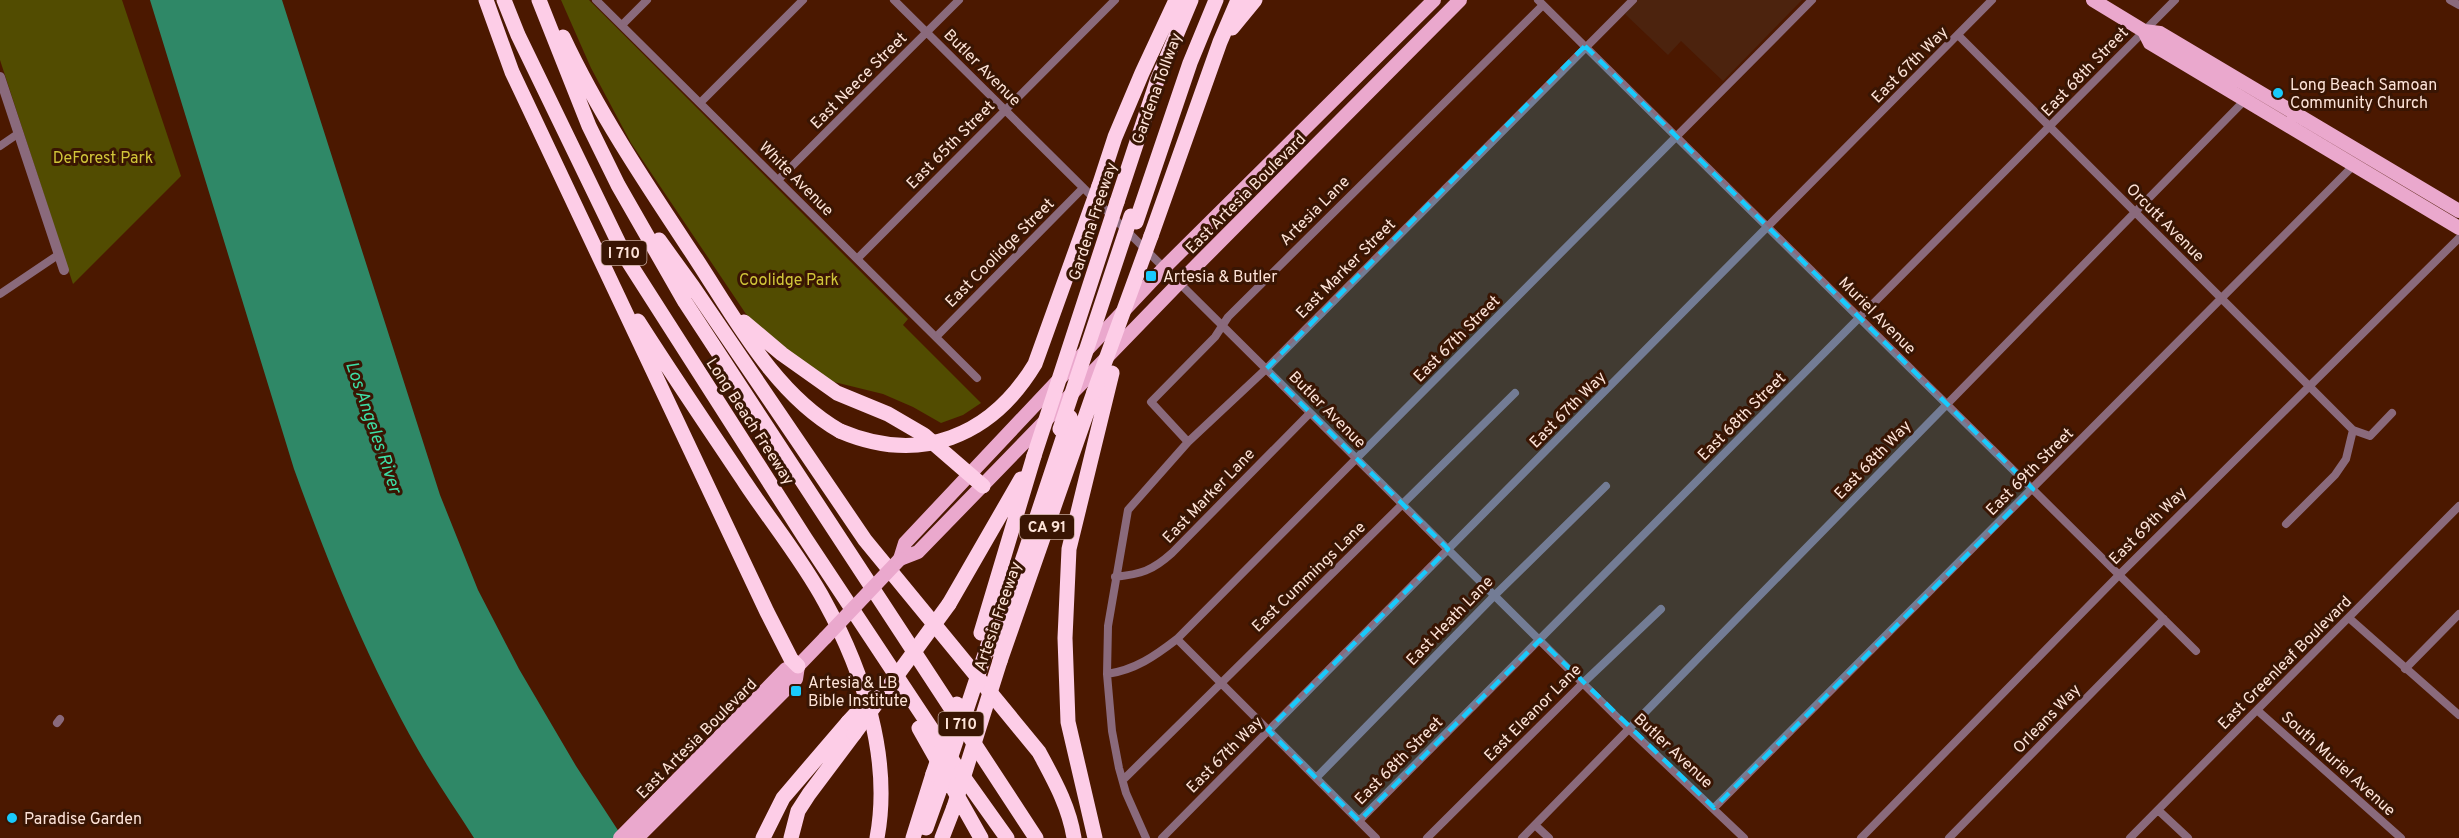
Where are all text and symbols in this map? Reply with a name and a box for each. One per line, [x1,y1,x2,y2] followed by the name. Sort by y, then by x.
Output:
[1868,23,1953,108] street label: East 67th Way
[2038,23,2133,121] street label: East 68th Street
[939,26,1024,111] street label: Butler Avenue
[807,29,912,134] street label: East Neece Street
[1128,30,1187,147] street label: Gardena Tollway
[2290,76,2437,114] place label: Long Beach Samoan Community Church
[2271,86,2285,100] marker: Long Beach Samoan Community Church
[903,97,1000,194] street label: East 65th Street
[1182,130,1311,259] street label: East Artesia Boulevard
[754,138,837,221] street label: White Avenue
[53,149,153,169] park label: DeForest Park
[1065,160,1123,283] street label: Gardena Freeway
[1276,172,1355,251] street label: Artesia Lane
[2121,180,2208,267] street label: Orcutt Avenue
[942,195,1059,312] street label: East Coolidge Street
[1292,215,1401,324] street label: East Marker Street
[602,241,646,265] road number: I 710
[1163,268,1277,288] place label: Artesia & Butler
[1144,269,1158,283] marker: Artesia & Butler
[739,271,839,291] park label: Coolidge Park
[1834,273,1920,359] street label: Muriel Avenue
[1410,292,1505,387] street label: East 67th Street
[701,355,798,489] street label: Long Beach Freeway
[339,359,407,498] water label: Los Angeles River
[1284,368,1369,453] street label: Butler Avenue
[1526,368,1611,453] street label: East 67th Way
[1694,369,1791,466] street label: East 68th Street
[1831,417,1916,504] street label: East 68th Way
[1982,424,2079,521] street label: East 69th Street
[1159,445,1260,548] street label: East Marker Lane
[2105,483,2191,569] street label: East 69th Way
[1020,515,1074,539] road number: CA 91
[1248,518,1371,637] street label: East Cummings Lane
[971,559,1027,674] street label: Artesia Freeway
[1403,572,1498,670] street label: East Heath Lane
[2214,592,2357,735] street label: East Greenleaf Boulevard
[1481,661,1586,766] street label: East Eleanor Lane
[808,674,908,712] place label: Artesia & LB Bible Institute
[633,675,762,804] street label: East Artesia Boulevard
[2009,680,2086,758] street label: Orleans Way
[789,684,803,698] marker: Artesia & LB Bible Institute
[2276,708,2399,821] street label: South Muriel Avenue
[1629,710,1716,793] street label: Butler Avenue
[938,712,984,736] road number: I 710
[1183,713,1268,798] street label: East 67th Way
[1351,713,1448,810] street label: East 68th Street
[24,810,142,830] place label: Paradise Garden
[5,811,19,825] marker: Paradise Garden

